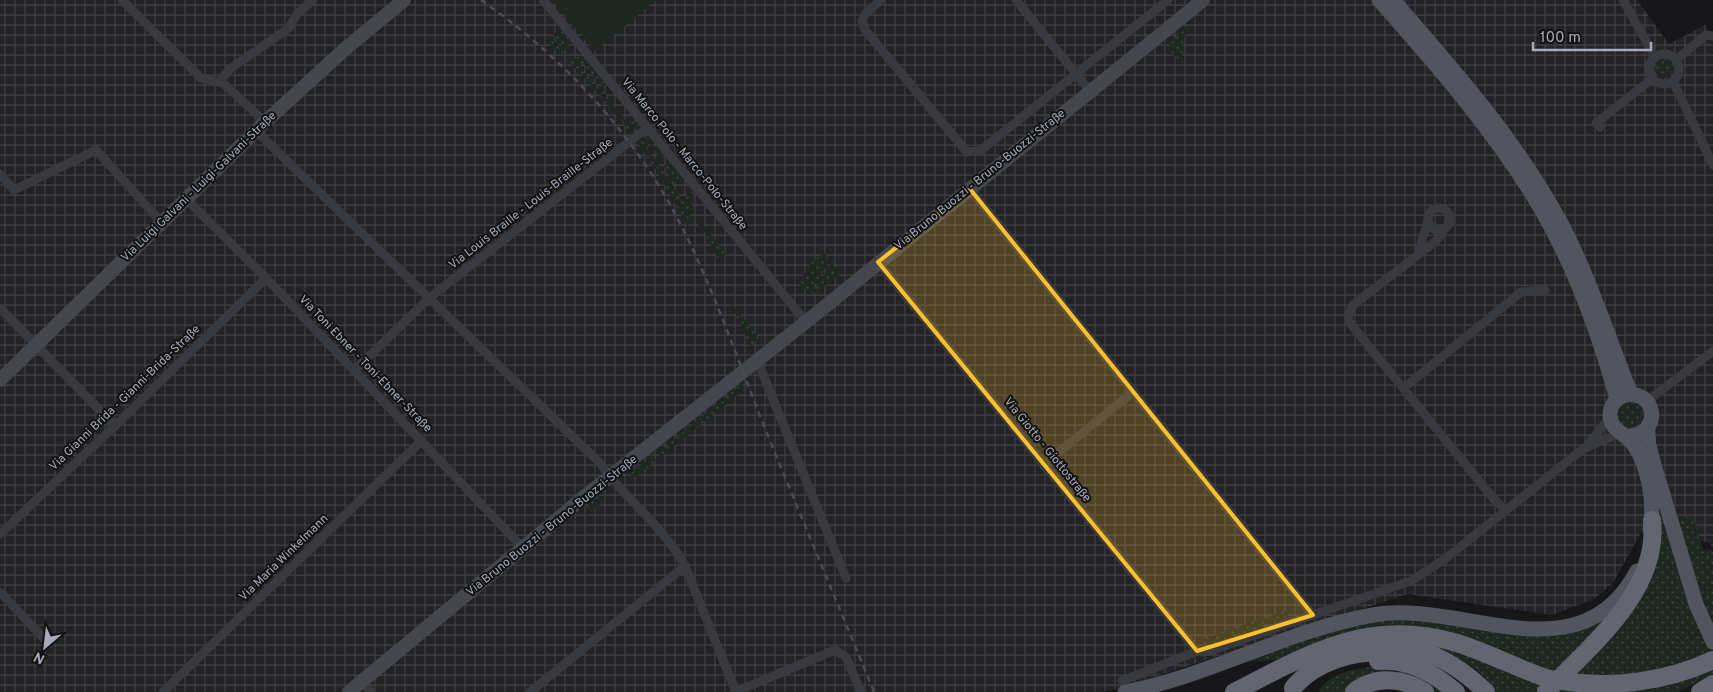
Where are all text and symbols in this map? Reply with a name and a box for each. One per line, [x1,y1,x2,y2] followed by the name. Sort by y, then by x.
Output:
[1533,20,1650,52] scale bar
[1540,29,1581,48] text: 100 m
[617,74,751,234] street label: Via Marco Polo - Marco-Polo-Straße
[891,106,1069,254] street label: Via Bruno Buozzi - Bruno-Buozzi-Straße
[118,108,280,266] street label: Via Luigi Galvani - Luigi-Galvani-Straße
[446,135,616,273] street label: Via Louis Braille - Louis-Braille-Straße
[295,292,435,436] street label: Via Toni Ebner - Toni-Ebner-Straße
[46,322,204,474] street label: Via Gianni Brida - Gianni-Brida-Straße
[1000,394,1094,506] street label: Via Giotto - Giottostraße
[463,452,641,600] street label: Via Bruno Buozzi - Bruno-Buozzi-Straße
[236,511,332,605] street label: Via Maria Winkelmann
[20,622,70,672] north arrow
[31,647,48,667] text: N

